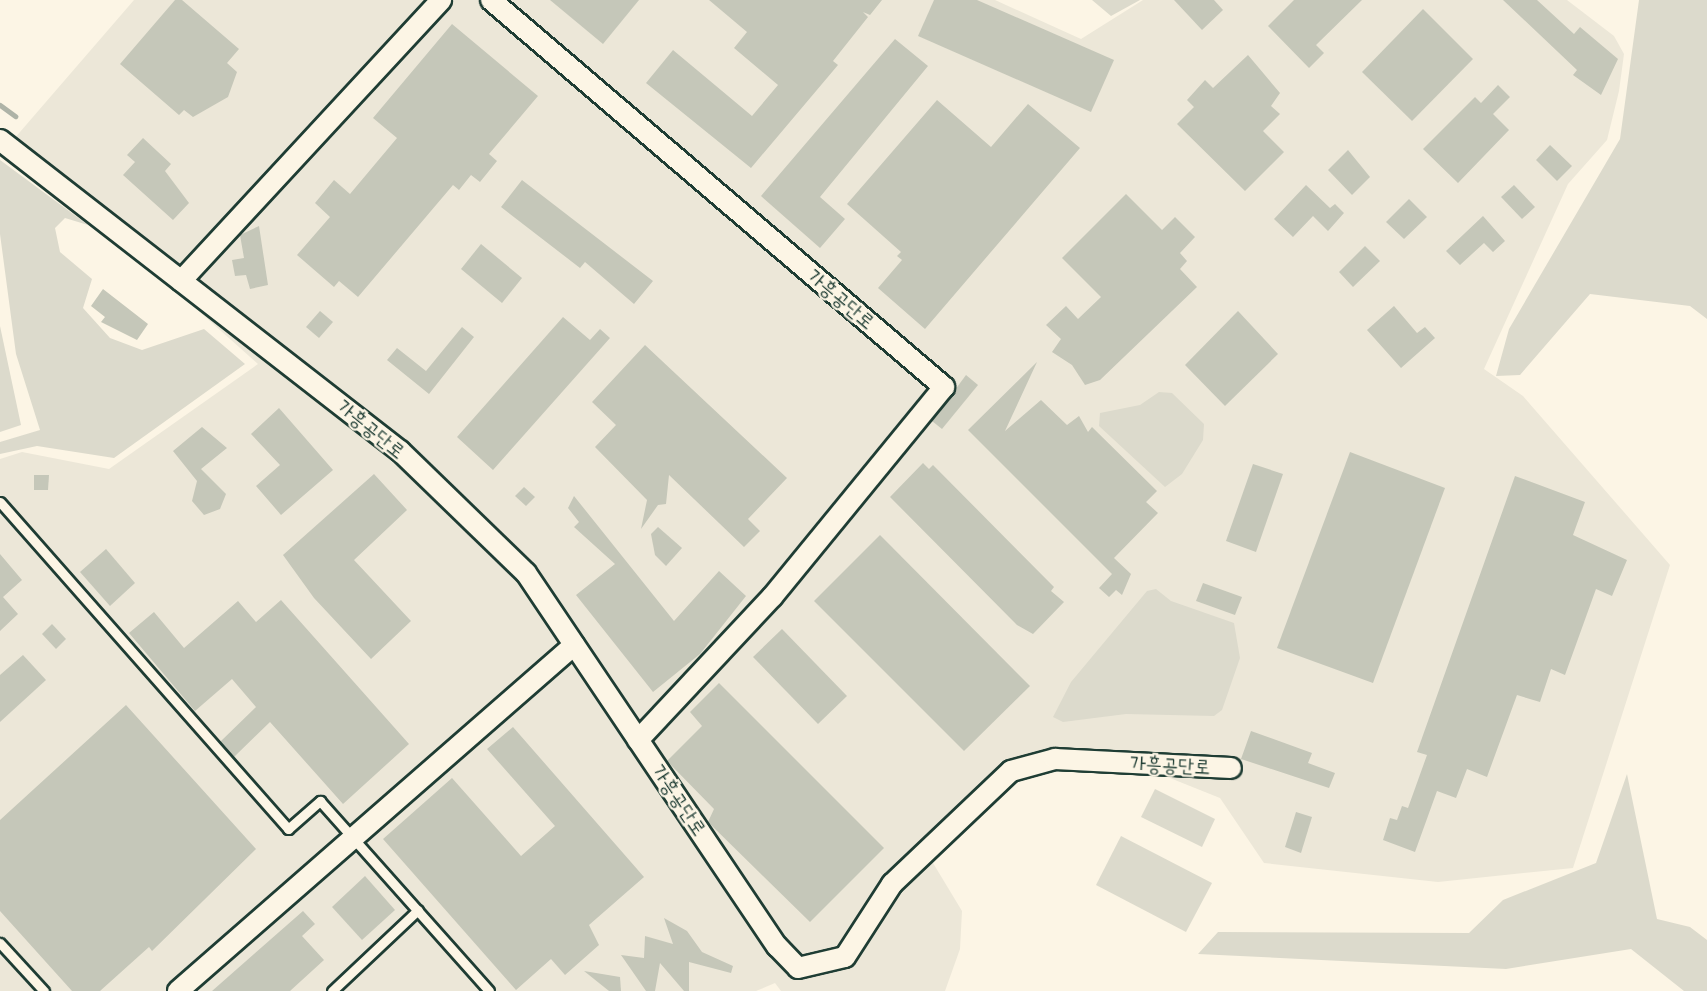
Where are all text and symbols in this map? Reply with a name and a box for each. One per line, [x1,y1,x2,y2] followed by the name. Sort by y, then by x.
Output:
[802,264,880,334] street label: 가흥공단로
[332,394,410,464] street label: 가흥공단로
[1129,751,1211,779] street label: 가흥공단로
[647,760,711,840] street label: 가흥공단로

